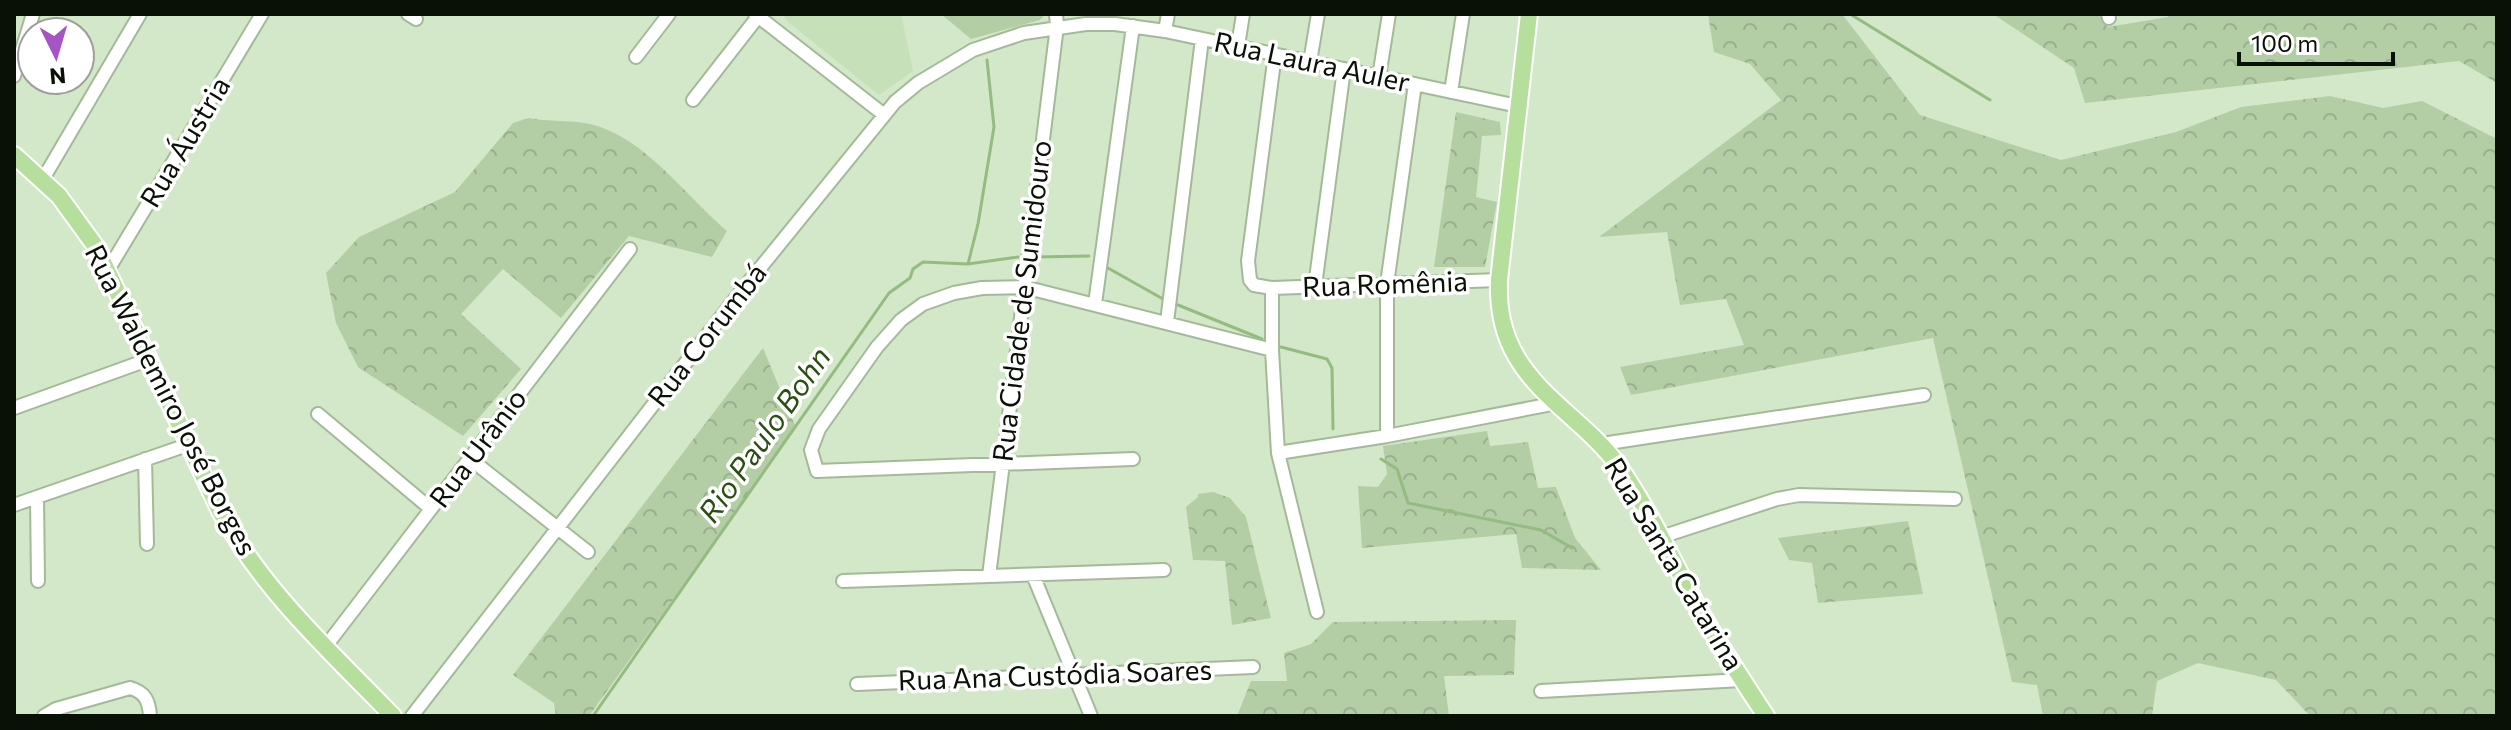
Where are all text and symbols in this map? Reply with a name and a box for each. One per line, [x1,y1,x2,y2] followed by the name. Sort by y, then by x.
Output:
[16,16,96,96] north arrow
[2239,16,2393,66] scale bar
[1211,24,1413,98] street label: Rua Laura Auler
[2251,28,2318,57] text: 100 m
[48,62,67,91] text: N
[132,70,236,213] street label: Rua Áustria
[984,138,1058,464] street label: Rua Cidade de Sumidouro
[79,238,265,561] street label: Rua Waldemiro José Borges
[640,256,773,413] street label: Rua Corumbá
[1301,263,1468,303] street label: Rua Romênia
[689,339,837,528] water label: Rio Paulo Bohn
[421,381,533,514] street label: Rua Urânio
[1598,451,1752,676] street label: Rua Santa Catarina
[897,652,1213,696] street label: Rua Ana Custódia Soares

